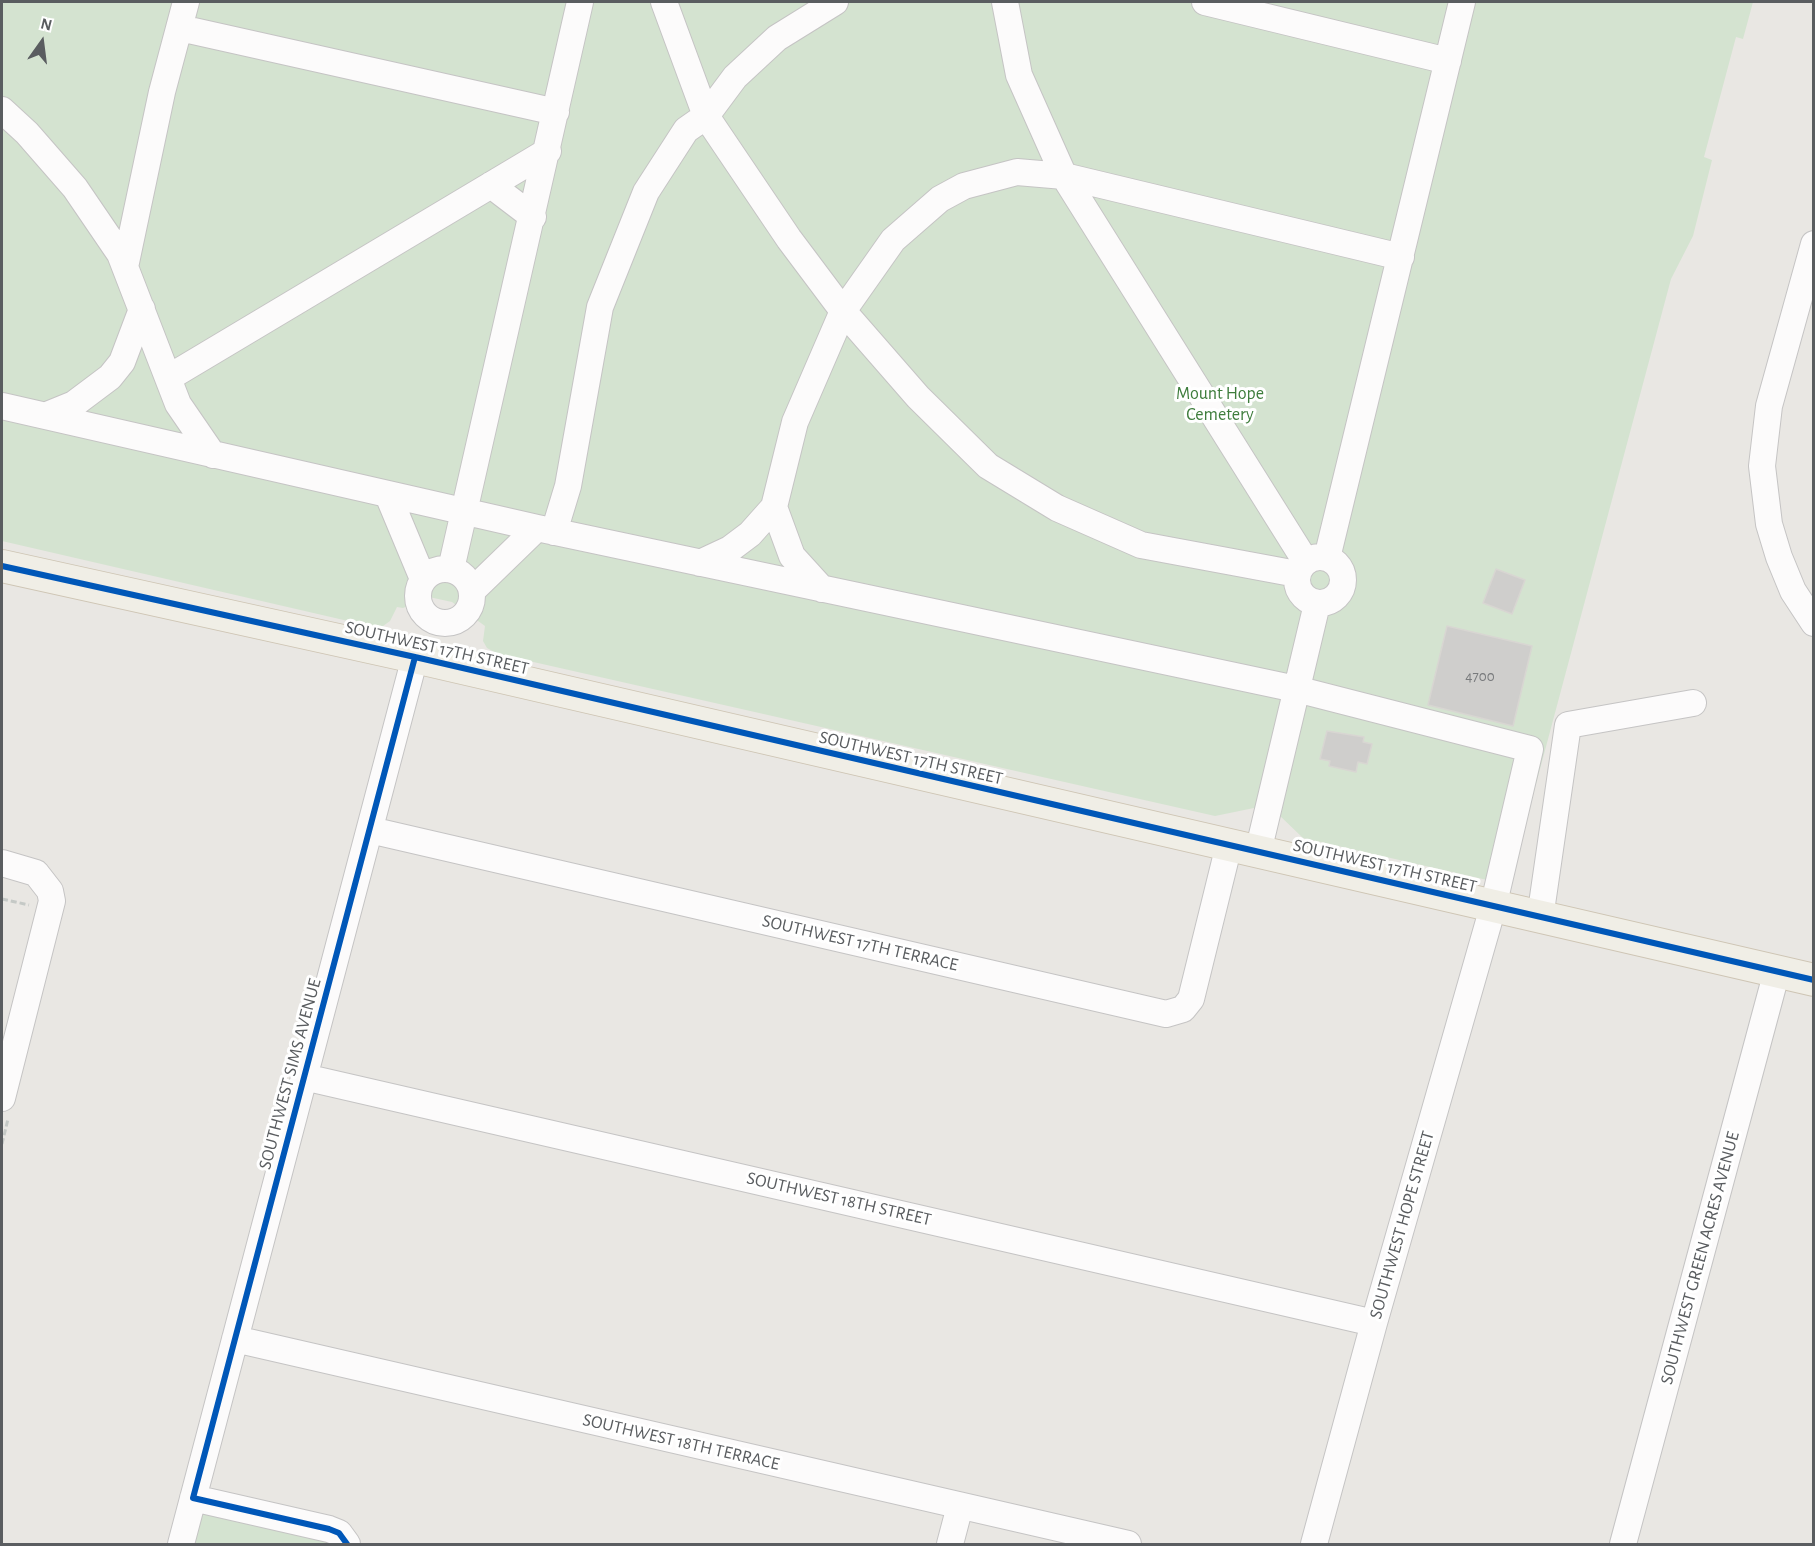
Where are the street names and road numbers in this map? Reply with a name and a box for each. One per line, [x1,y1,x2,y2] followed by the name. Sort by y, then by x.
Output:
[343,616,531,680] street label: SOUTHWEST 17TH STREET
[817,726,1005,790] street label: SOUTHWEST 17TH STREET
[1291,834,1479,898] street label: SOUTHWEST 17TH STREET
[760,910,960,976] street label: SOUTHWEST 17TH TERRACE
[254,976,326,1172] street label: SOUTHWEST SIMS AVENUE
[1365,1129,1439,1321] street label: SOUTHWEST HOPE STREET
[1656,1129,1744,1387] street label: SOUTHWEST GREEN ACRES AVENUE
[745,1167,933,1231] street label: SOUTHWEST 18TH STREET
[581,1409,781,1475] street label: SOUTHWEST 18TH TERRACE

